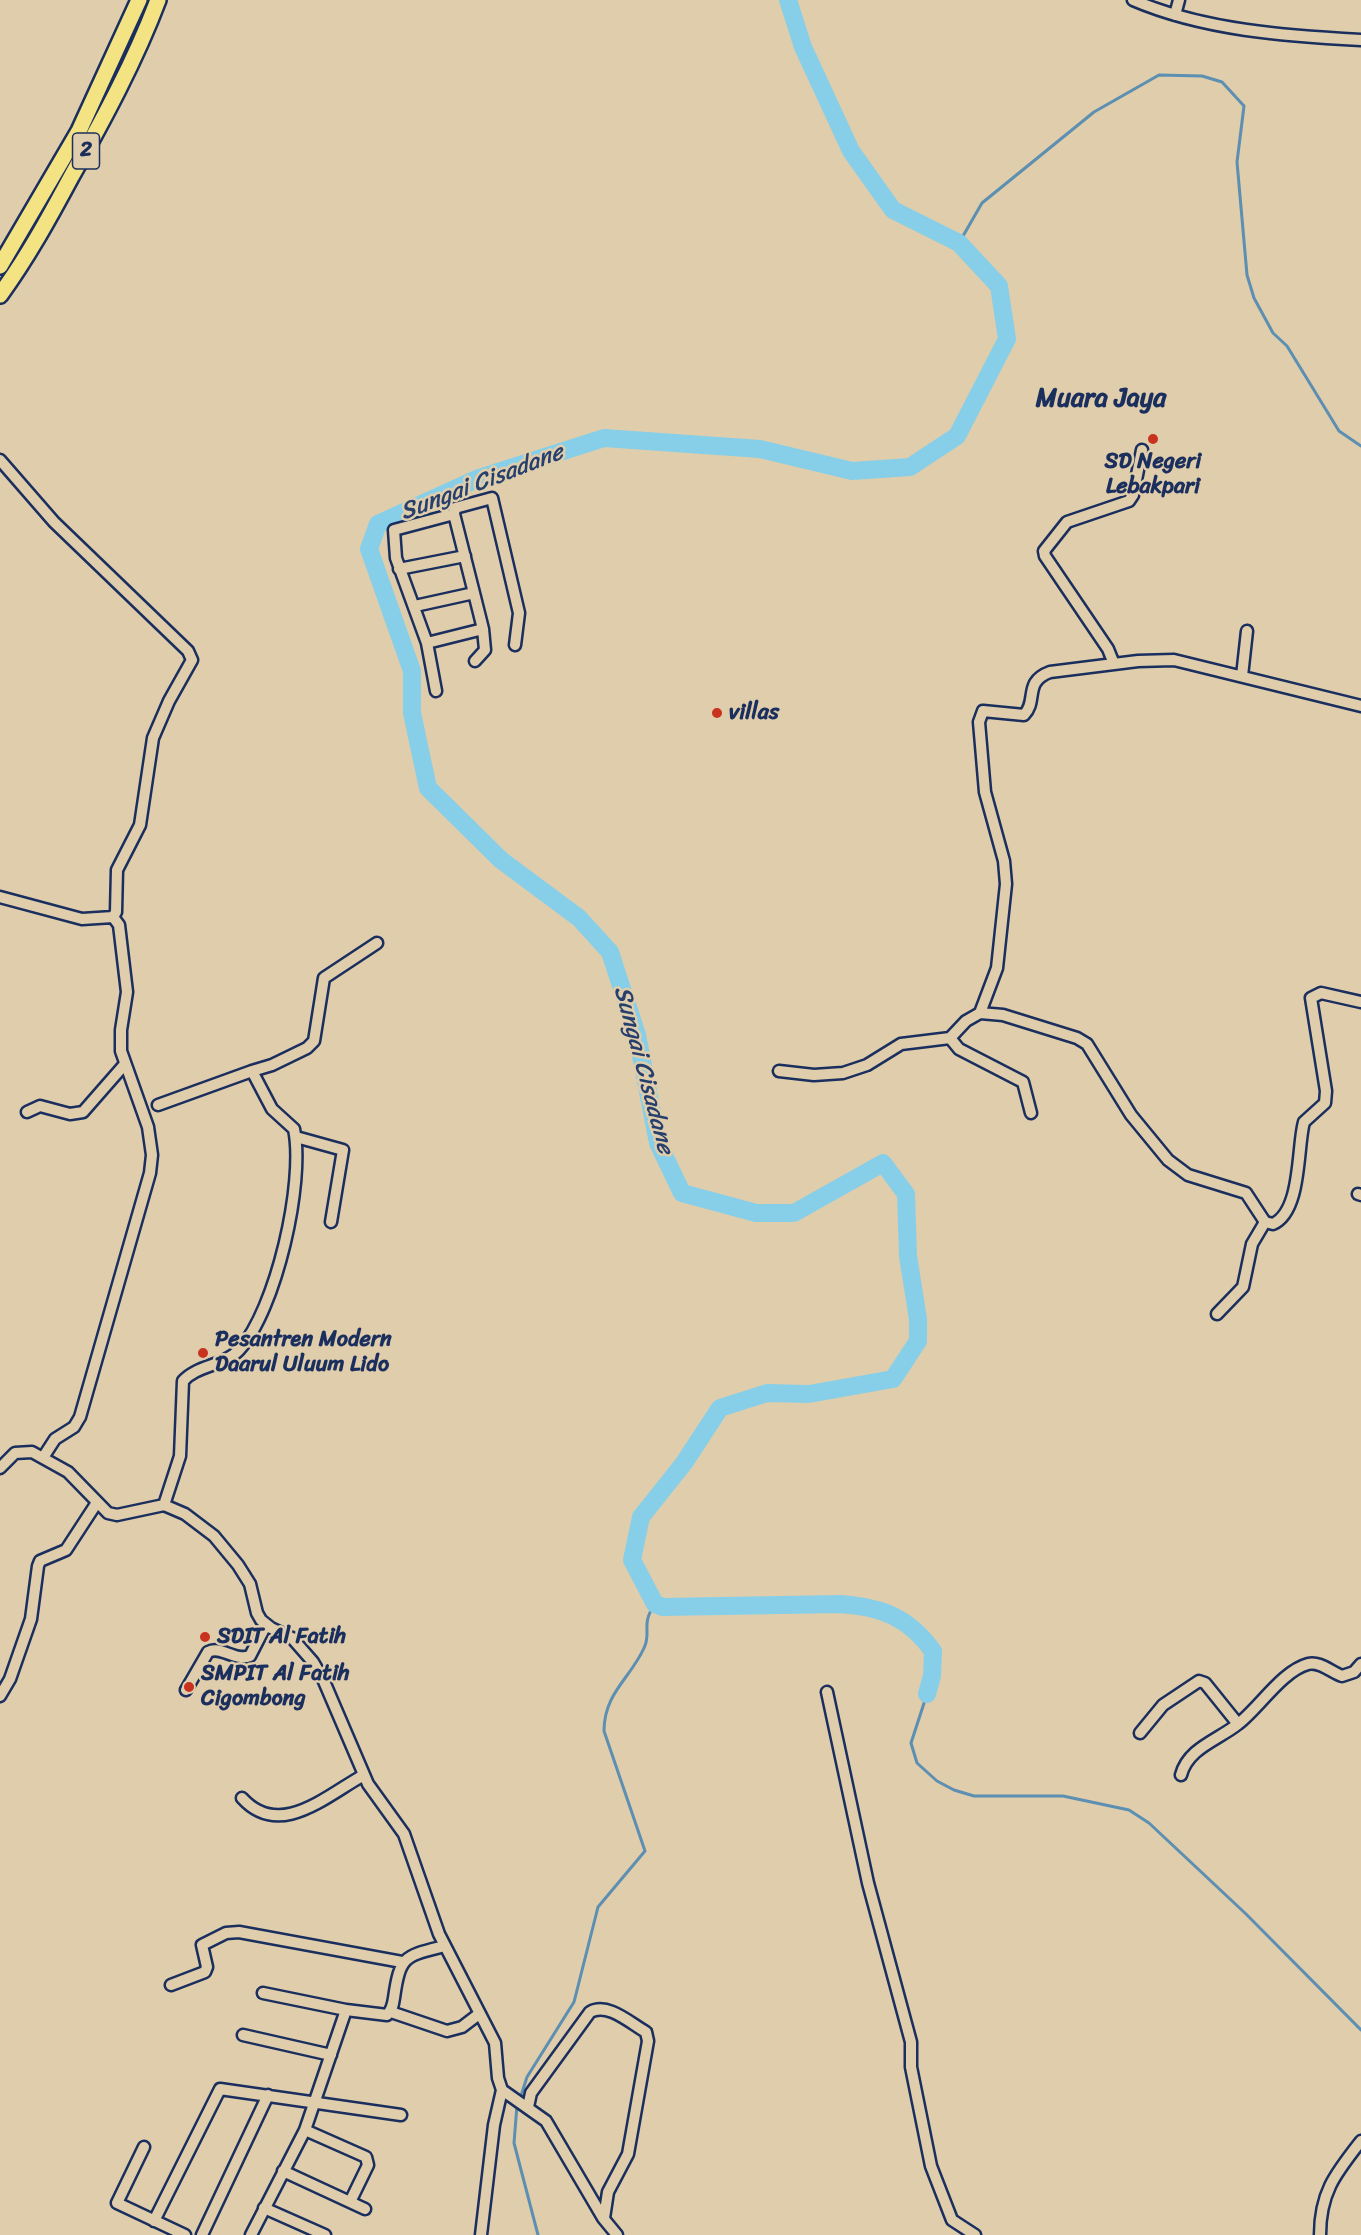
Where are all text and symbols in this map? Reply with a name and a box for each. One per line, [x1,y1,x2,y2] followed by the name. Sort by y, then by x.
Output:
[72,133,100,169] road number: 2
[1036,383,1166,415] district label: Muara Jaya
[1146,432,1160,446] marker: SD Negeri Lebakpari
[396,439,568,527] water label: Sungai Cisadane
[1105,449,1201,500] place label: SD Negeri Lebakpari
[729,700,779,726] place label: villas
[710,706,724,720] marker: villas
[607,983,679,1157] water label: Sungai Cisadane
[215,1327,392,1378] place label: Pesantren Modern Daarul Uluum Lido
[196,1346,210,1360] marker: Pesantren Modern Daarul Uluum Lido
[217,1624,346,1650] place label: SDIT Al Fatih
[198,1630,212,1644] marker: SDIT Al Fatih
[201,1661,350,1712] place label: SMPIT Al Fatih Cigombong
[182,1680,196,1694] marker: SMPIT Al Fatih Cigombong

